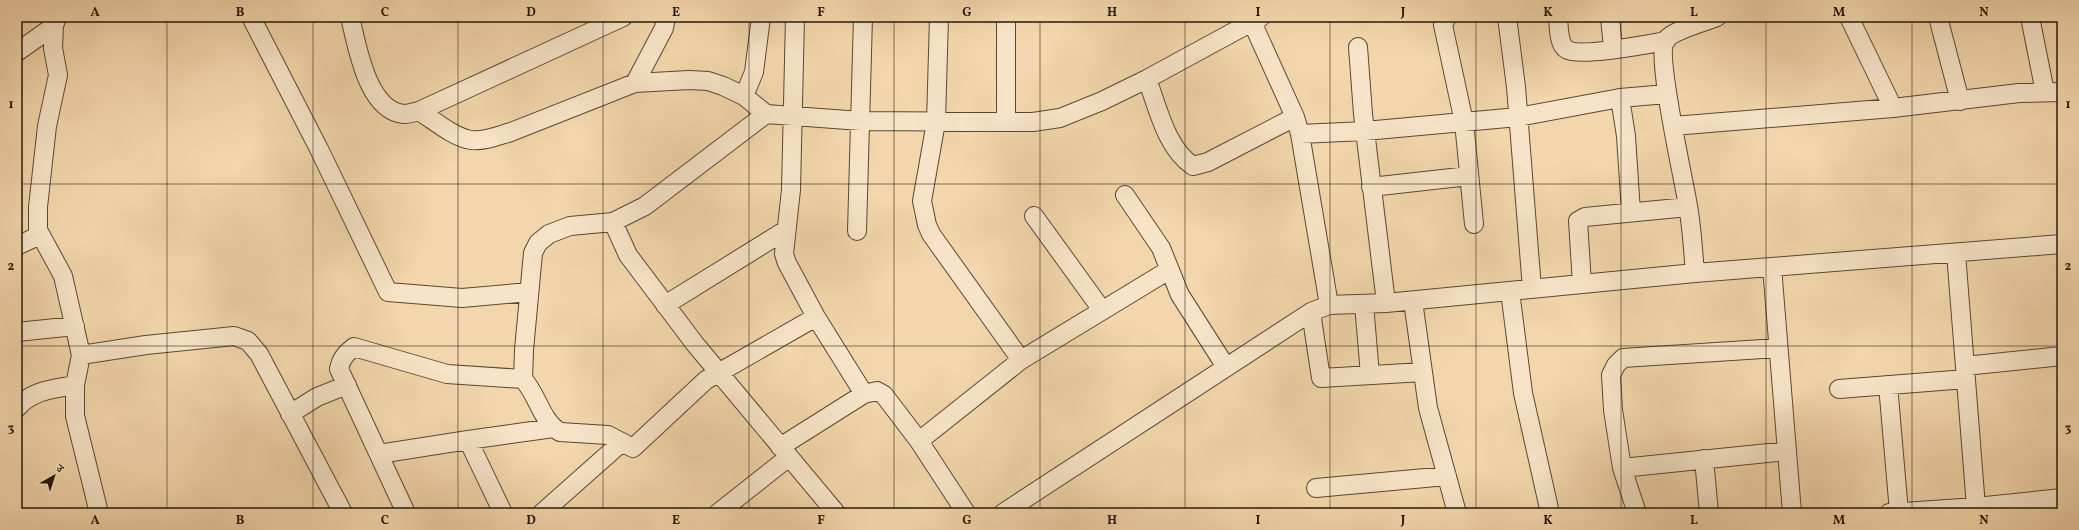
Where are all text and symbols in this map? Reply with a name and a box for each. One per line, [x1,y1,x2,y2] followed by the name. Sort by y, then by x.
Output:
[90,4,100,22] text: A
[236,4,245,22] text: B
[381,4,389,22] text: C
[526,4,536,22] text: D
[672,4,680,22] text: E
[817,4,825,22] text: F
[962,4,972,22] text: G
[1107,4,1117,22] text: H
[1256,4,1261,22] text: I
[1400,4,1406,22] text: J
[1543,4,1553,22] text: K
[1690,4,1698,22] text: L
[1833,4,1846,22] text: M
[1979,4,1989,22] text: N
[8,96,14,114] text: 1
[2065,96,2071,114] text: 1
[8,258,15,276] text: 2
[2065,258,2072,276] text: 2
[8,420,15,438] text: 3
[2065,420,2072,438] text: 3
[34,456,74,496] north arrow
[52,461,67,478] text: उ
[90,512,100,530] text: A
[236,512,245,530] text: B
[381,512,389,530] text: C
[526,512,536,530] text: D
[672,512,680,530] text: E
[817,512,825,530] text: F
[962,512,972,530] text: G
[1107,512,1117,530] text: H
[1256,512,1261,530] text: I
[1400,512,1406,530] text: J
[1543,512,1553,530] text: K
[1690,512,1698,530] text: L
[1833,512,1846,530] text: M
[1979,512,1989,530] text: N

